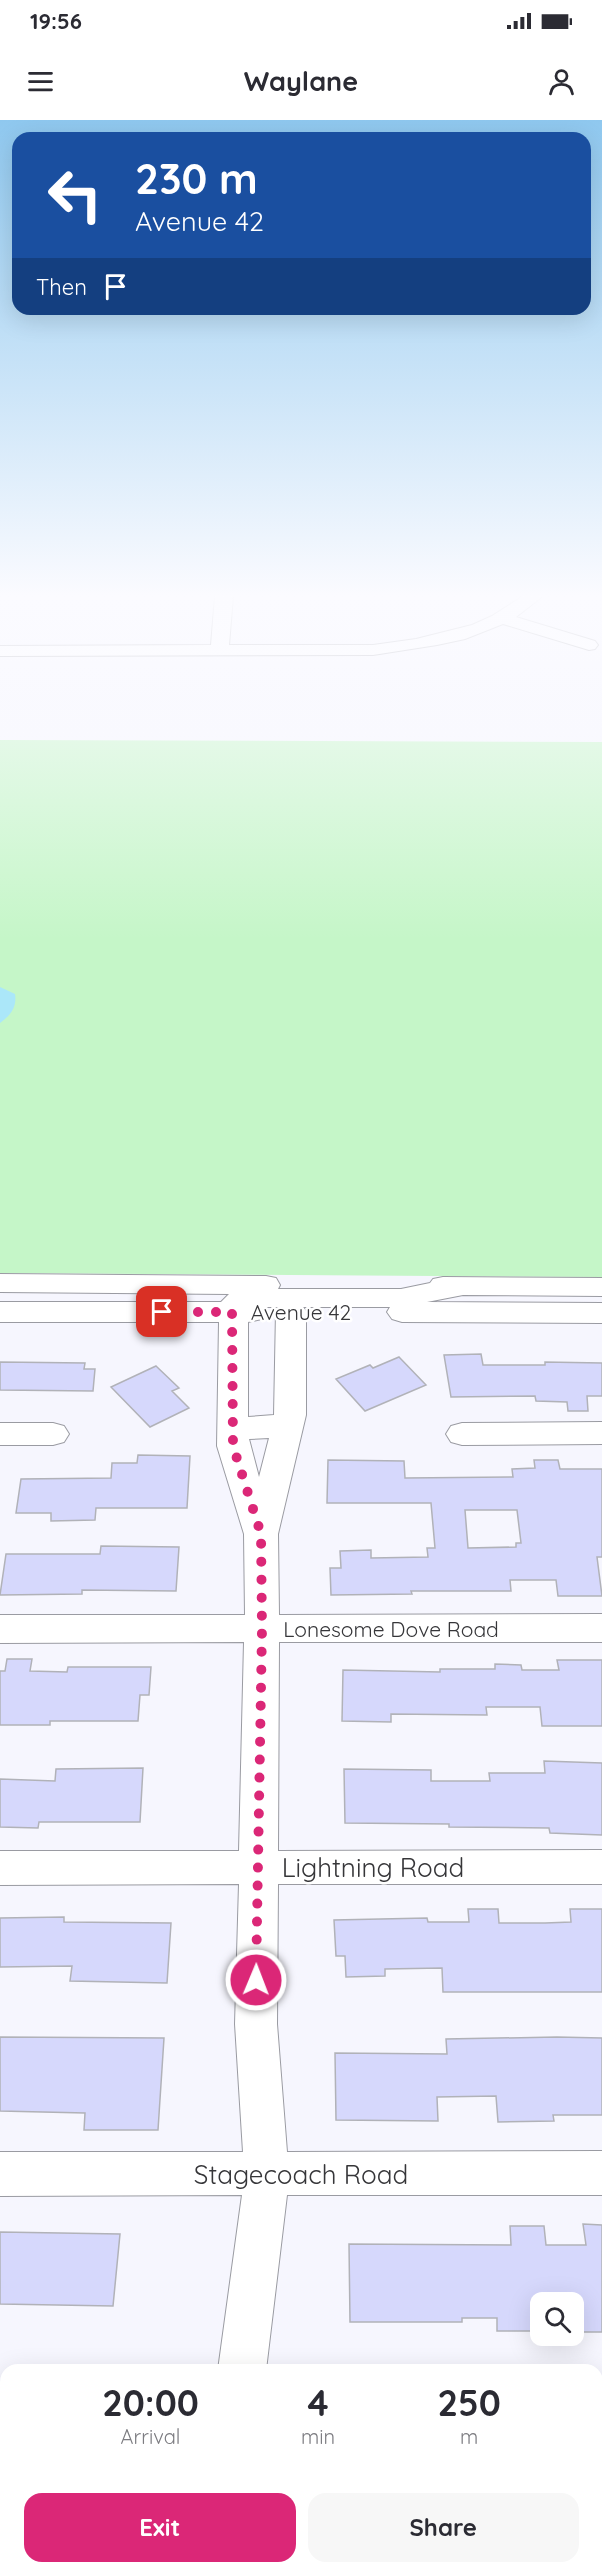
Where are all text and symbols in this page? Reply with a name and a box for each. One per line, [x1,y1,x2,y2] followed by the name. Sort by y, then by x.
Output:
[30,7,82,35] text: 19:56
[244,64,358,98] text: Waylane
[24,65,57,98] icon: menu
[545,65,578,98] icon: person
[135,152,258,205] text: 230 m
[36,156,114,234] icon: left
[135,204,264,238] text: Avenue 42
[99,270,132,303] icon: arrive
[36,273,87,301] text: Then
[136,1286,187,1337] pin
[145,1295,178,1328] icon: arrive
[251,1299,351,1325] street label: Avenue 42
[283,1616,499,1642] street label: Lonesome Dove Road
[282,1851,464,1884] street label: Lightning Road
[224,1948,288,2012] position arrow
[194,2158,408,2191] street label: Stagecoach Road
[530,2292,584,2346] map controls
[530,2292,584,2346] button: search
[102,2380,199,2425] text: 20:00
[308,2380,329,2425] text: 4
[437,2380,501,2425] text: 250
[121,2424,180,2449] text: Arrival
[301,2424,335,2449] text: min
[460,2424,478,2449] text: m
[24,2493,296,2562] button: Exit
[308,2493,579,2562] button: Share

